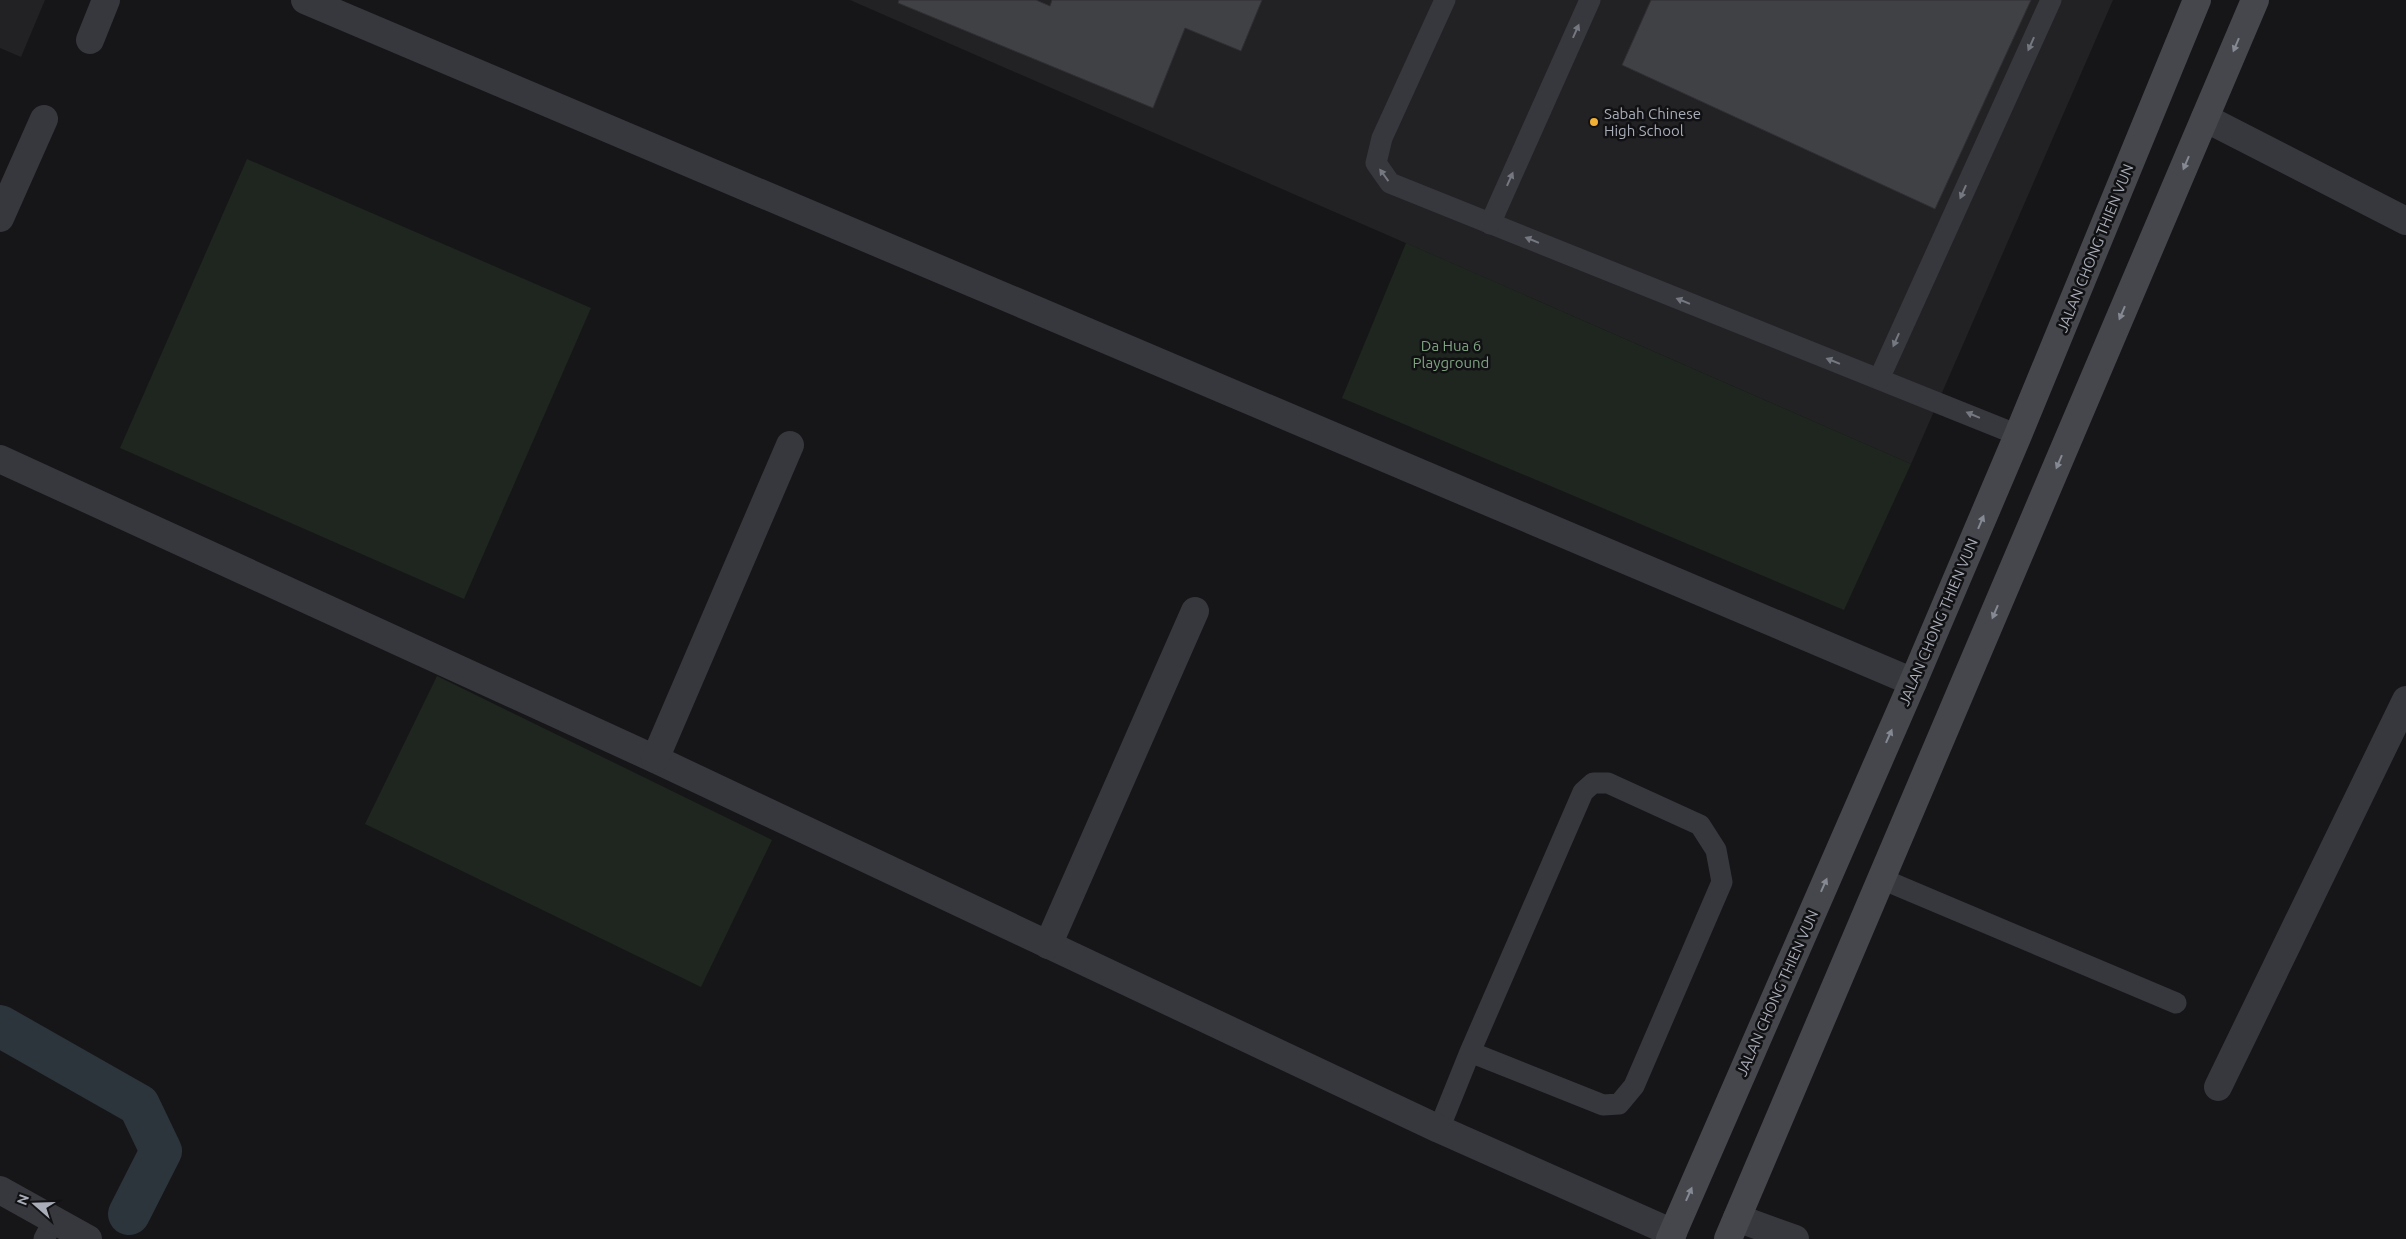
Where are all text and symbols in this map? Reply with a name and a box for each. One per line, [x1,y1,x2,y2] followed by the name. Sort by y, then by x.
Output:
[1572,24,1580,38] one-way arrow
[2026,37,2034,51] one-way arrow
[2232,38,2240,53] one-way arrow
[1604,105,1701,139] place label: Sabah Chinese High School
[1588,116,1600,128] marker: Sabah Chinese High School
[2181,156,2189,170] one-way arrow
[2053,161,2137,335] street label: JALAN CHONG THIEN VUN
[1379,169,1390,182] one-way arrow
[1506,172,1514,186] one-way arrow
[1959,185,1967,199] one-way arrow
[1524,236,1539,244] one-way arrow
[1675,296,1690,304] one-way arrow
[2118,306,2126,320] one-way arrow
[1892,333,1900,347] one-way arrow
[1413,337,1489,371] park label: Da Hua 6 Playground
[1826,357,1841,364] one-way arrow
[1966,411,1980,419] one-way arrow
[2054,455,2062,470] one-way arrow
[1977,515,1985,529] one-way arrow
[1895,536,1981,708] street label: JALAN CHONG THIEN VUN
[1991,605,1999,619] one-way arrow
[1886,729,1894,743] one-way arrow
[1821,878,1829,892] one-way arrow
[1733,907,1821,1079] street label: JALAN CHONG THIEN VUN
[10,1179,60,1229] north arrow
[1686,1187,1694,1201] one-way arrow
[13,1192,32,1207] text: N

